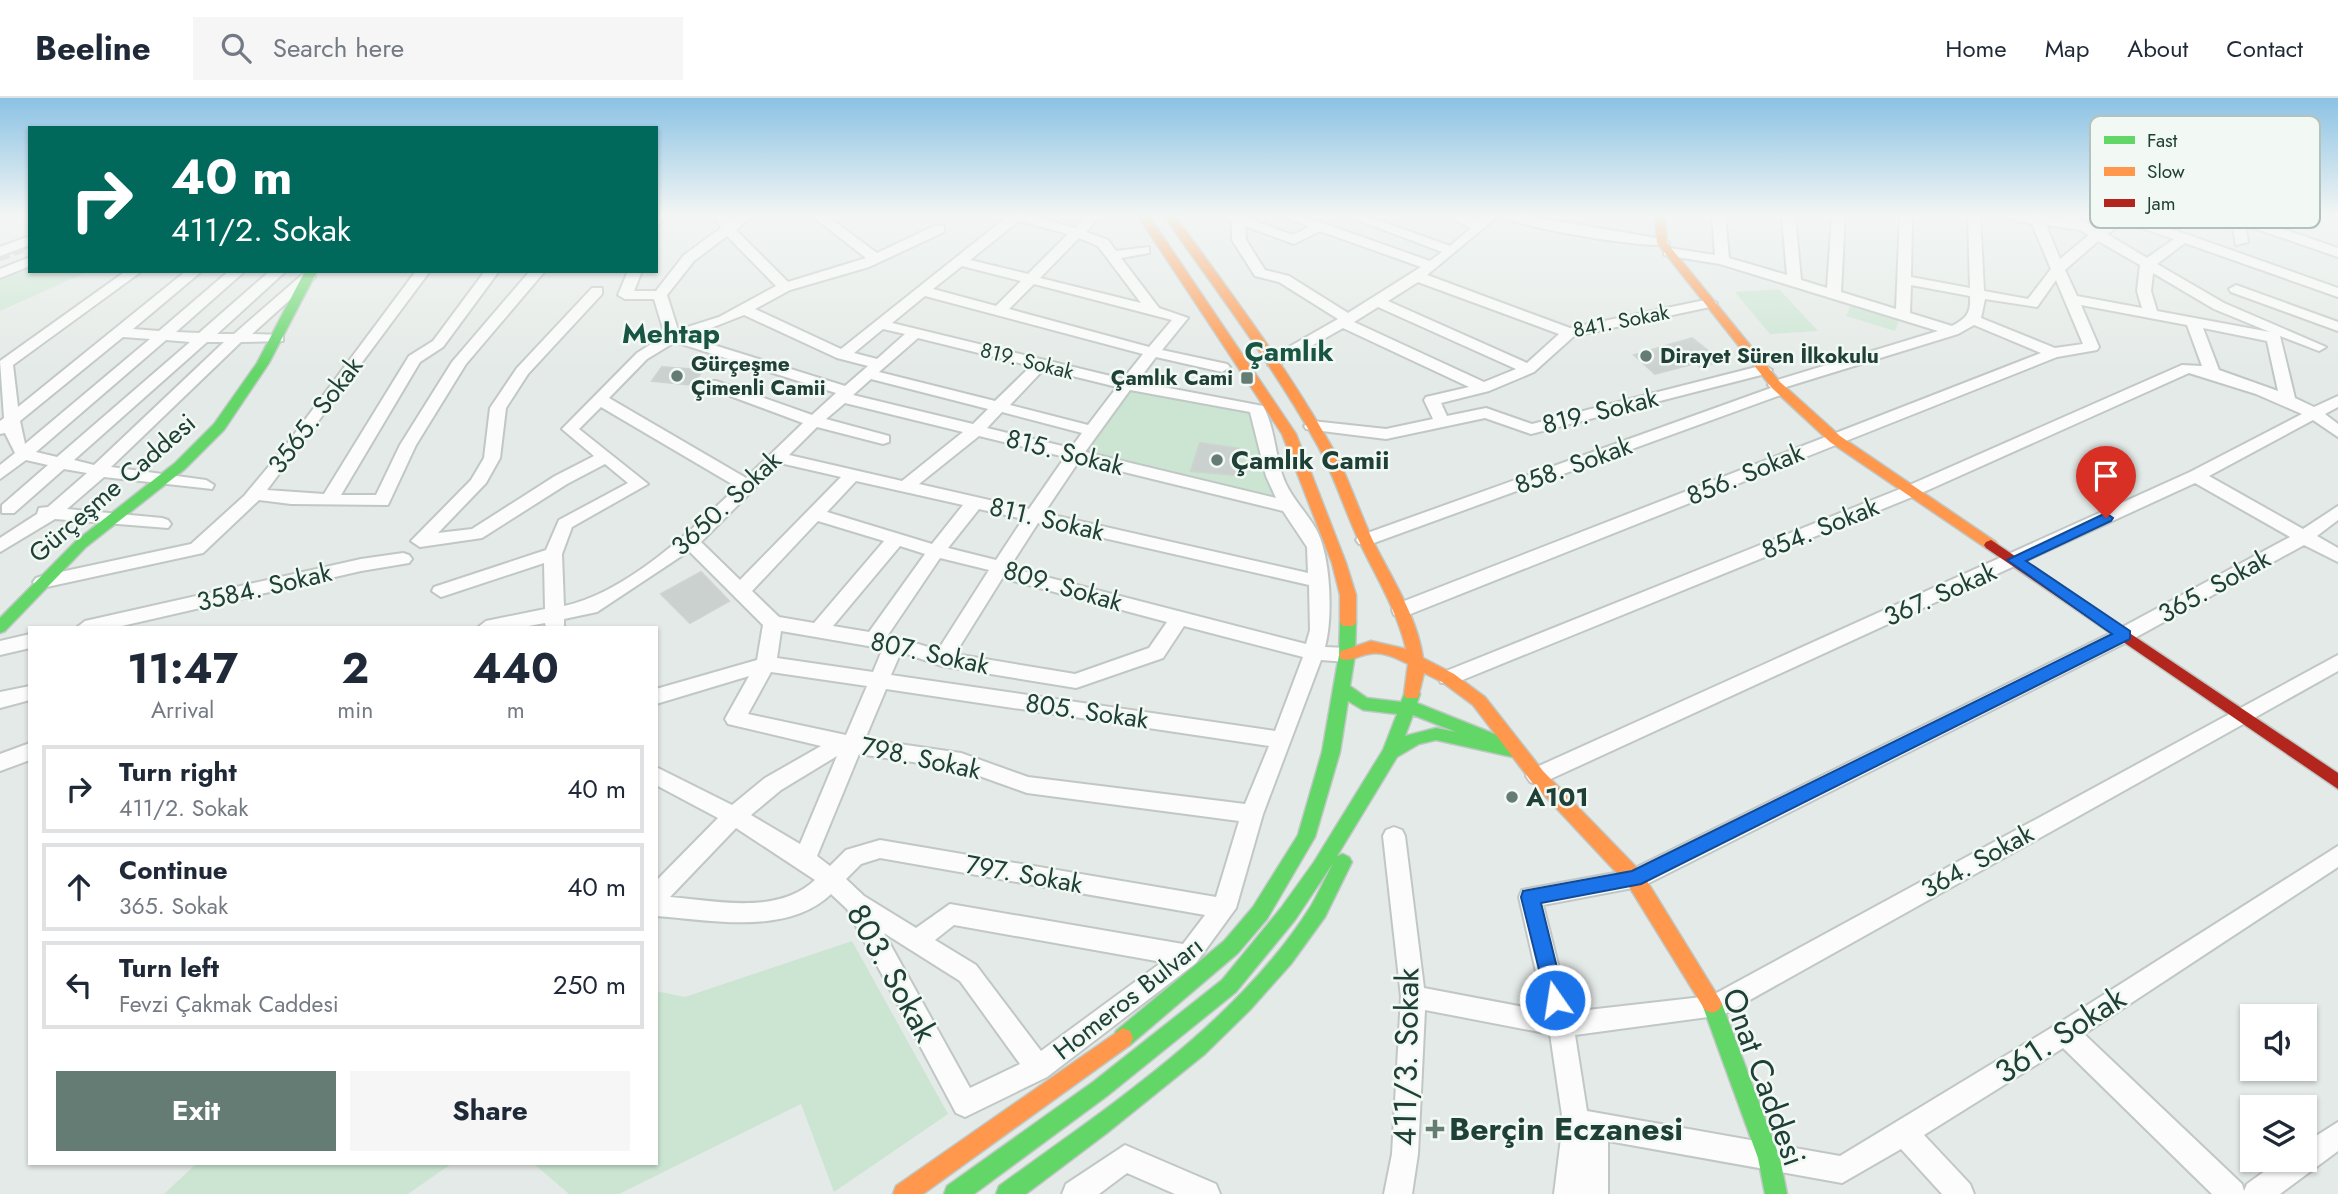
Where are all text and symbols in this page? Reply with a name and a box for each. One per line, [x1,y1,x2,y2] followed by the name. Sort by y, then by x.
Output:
[193,17,683,80] search box
[35,25,151,72] text: Beeline
[217,29,255,67] icon: search
[273,29,404,67] text: Search here
[1945,31,2007,66] text: Home
[2045,31,2089,66] text: Map
[2127,31,2188,66] text: About
[2226,31,2303,66] text: Contact
[2090,116,2320,228] legend
[2147,127,2178,154] text: Fast
[171,142,293,212] text: 40 m
[56,154,147,245] icon: right
[2147,158,2185,185] text: Slow
[2144,190,2176,217] text: Jam
[171,207,351,253] text: 411/2. Sokak
[1570,297,1672,345] street label: 841. Sokak
[622,313,720,354] district label: Mehtap
[1244,331,1334,372] district label: Çamlık
[977,335,1078,387] street label: 819. Sokak
[1660,341,1879,371] place label: Dirayet Süren İlkokulu
[258,348,372,482] street label: 3565. Sokak
[1638,348,1654,364] marker: Dirayet Süren İlkokulu
[691,349,825,403] place label: Gürçeşme Çimenli Camii
[1111,363,1233,393] place label: Çamlık Cami
[669,368,685,384] marker: Gürçeşme Çimenli Camii
[1239,370,1255,386] marker: Çamlık Cami
[1538,378,1663,444] street label: 819. Sokak
[20,405,204,571] street label: Gürçeşme Caddesi
[1002,419,1128,485] street label: 815. Sokak
[1509,426,1637,504] street label: 858. Sokak
[1681,433,1810,515] street label: 856. Sokak
[662,441,790,564] street label: 3650. Sokak
[1231,441,1389,479] place label: Çamlık Camii
[2076,446,2136,518] pin
[1209,452,1225,468] marker: Çamlık Camii
[2087,457,2125,495] icon: arrive
[986,487,1109,551] street label: 811. Sokak
[1756,487,1885,569] street label: 854. Sokak
[2151,539,2278,633] street label: 365. Sokak
[999,551,1128,621] street label: 809. Sokak
[1878,552,2003,636] street label: 367. Sokak
[193,553,336,621] street label: 3584. Sokak
[867,622,993,684] street label: 807. Sokak
[127,638,238,699] text: 11:47
[341,638,369,699] text: 2
[472,638,559,699] text: 440
[1023,684,1152,739] street label: 805. Sokak
[151,693,214,727] text: Arrival
[337,693,373,727] text: min
[507,693,525,727] text: m
[857,727,985,789] street label: 798. Sokak
[119,753,237,791] text: Turn right
[60,770,98,808] icon: right
[567,770,626,808] text: 40 m
[1525,778,1589,816] place label: A101
[1504,789,1520,805] marker: A101
[119,791,248,825] text: 411/2. Sokak
[1914,814,2041,908] street label: 364. Sokak
[962,845,1086,903] street label: 797. Sokak
[119,851,228,889] text: Continue
[60,868,98,906] icon: ahead
[567,868,626,906] text: 40 m
[119,889,228,923] text: 365. Sokak
[835,896,949,1051] street label: 803. Sokak
[1045,927,1211,1069] street label: Homeros Bulvarı
[119,949,219,987] text: Turn left
[1518,963,1592,1037] position arrow
[60,966,98,1004] icon: left
[553,966,626,1004] text: 250 m
[1381,966,1431,1147] street label: 411/3. Sokak
[1985,975,2135,1095] street label: 361. Sokak
[1711,982,1817,1172] street label: Onat Caddesi
[119,987,339,1021] text: Fevzi Çakmak Caddesi
[2240,1004,2317,1172] map controls
[2240,1004,2317,1081] button: sound
[56,1071,336,1151] button: Exit
[350,1071,630,1151] button: Share
[2240,1095,2317,1172] button: layers
[1449,1106,1683,1152] place label: Berçin Eczanesi
[1427,1121,1443,1137] marker: Berçin Eczanesi

